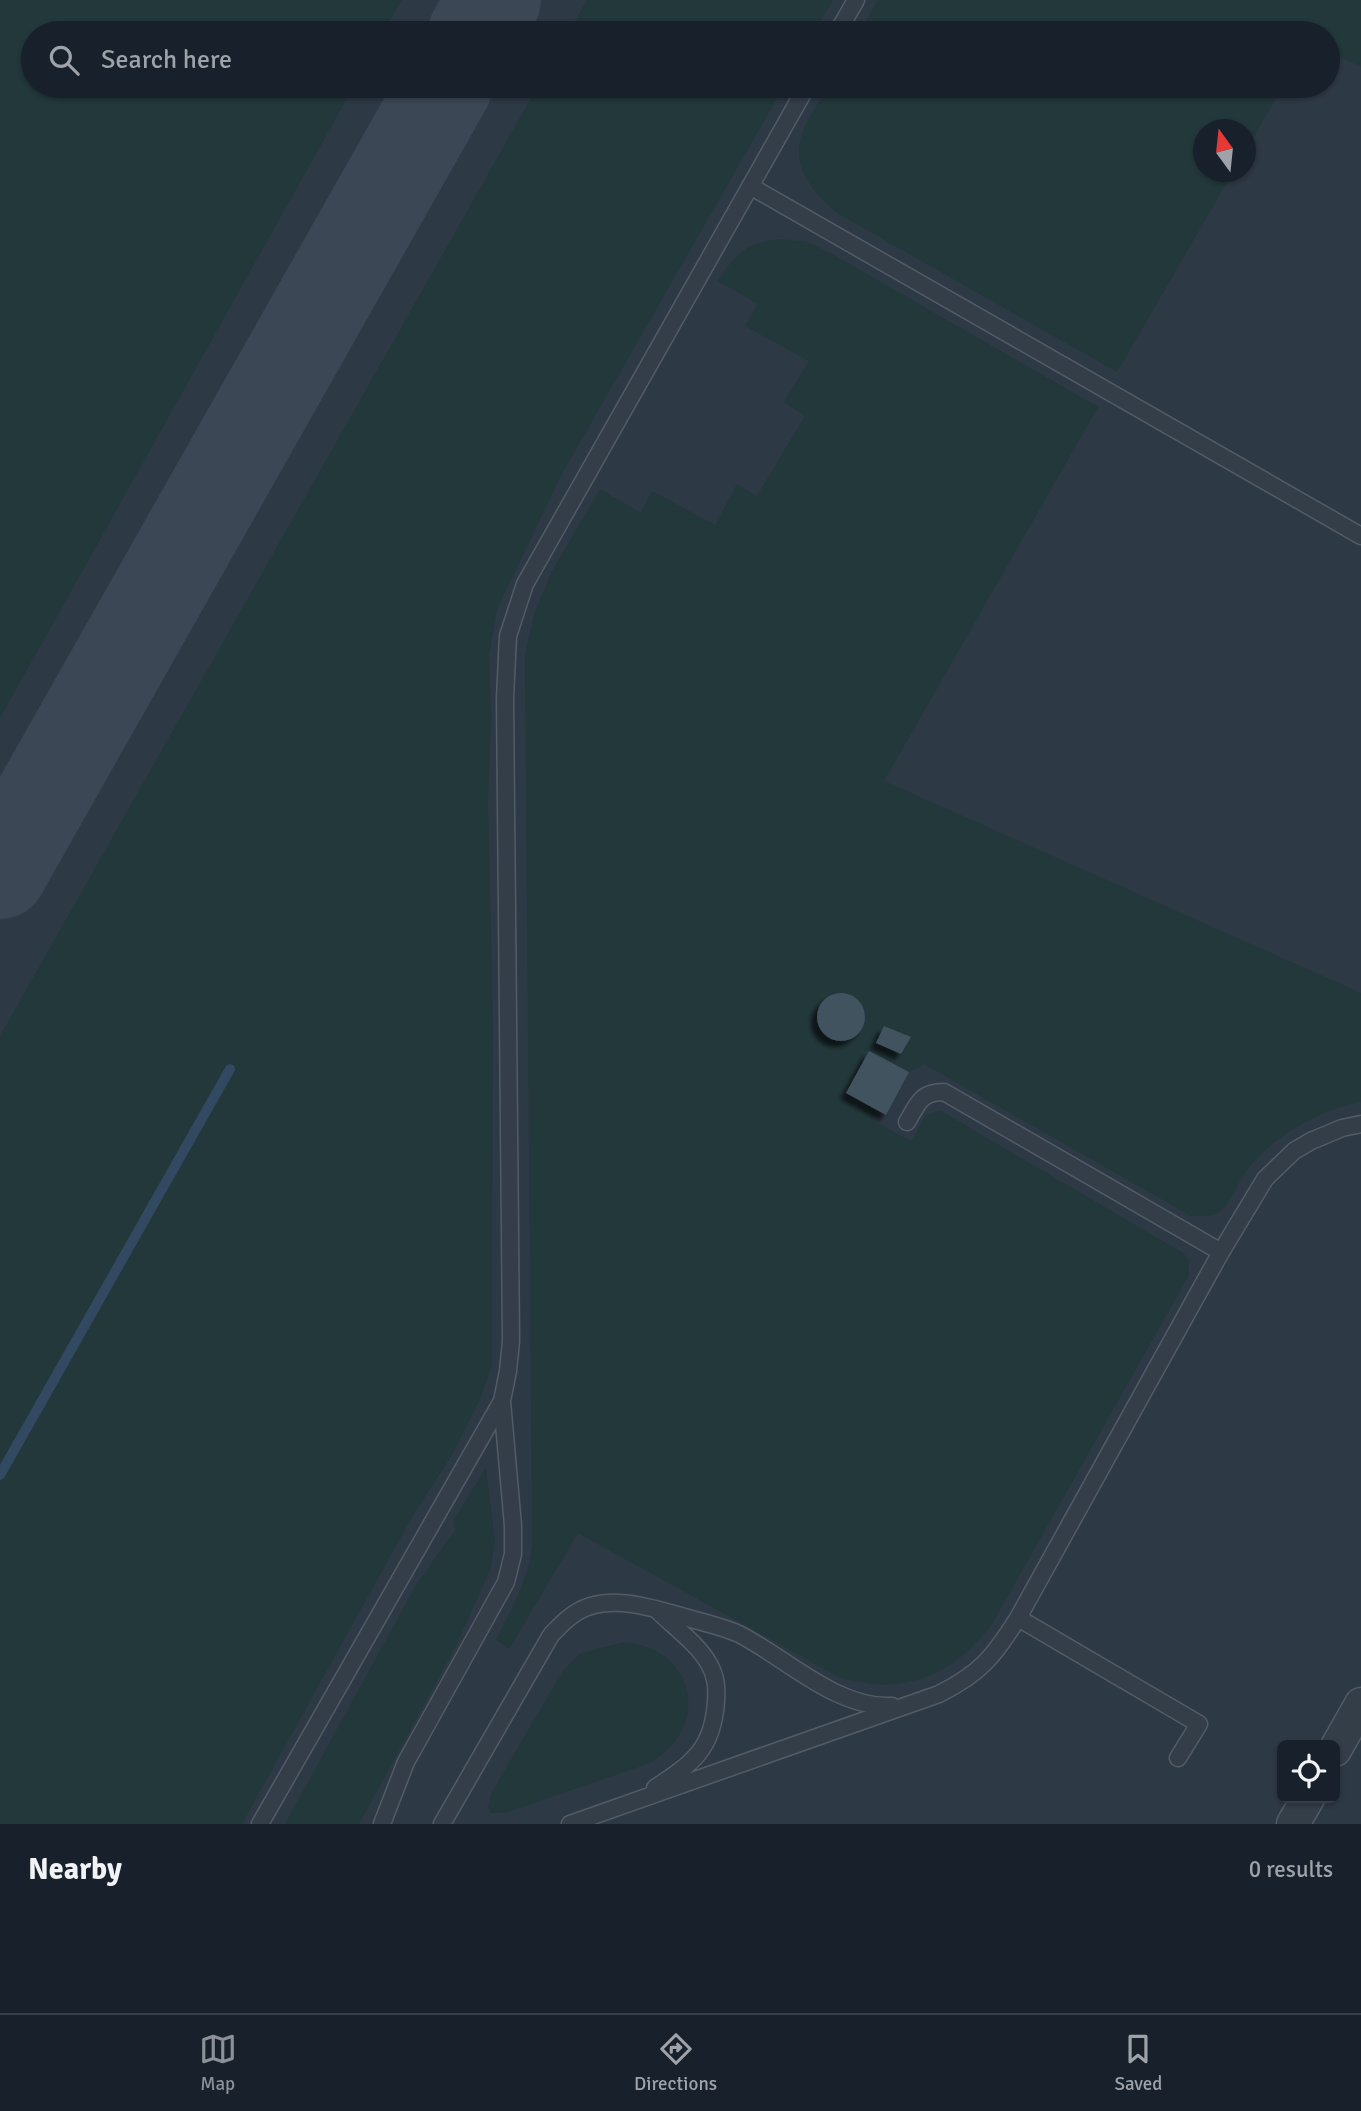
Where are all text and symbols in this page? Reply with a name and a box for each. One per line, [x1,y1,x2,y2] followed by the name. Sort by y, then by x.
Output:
[21,21,1340,98] search box
[45,41,83,79] icon: search
[101,44,232,76] text: Search here
[1193,119,1256,182] north arrow
[1277,1740,1340,1803] map controls
[1277,1740,1340,1803] button: locate
[28,1851,122,1888] text: Nearby
[1249,1855,1333,1884] text: 0 results
[199,2030,237,2096] tab: Map
[634,2030,717,2096] tab: Directions
[1114,2030,1162,2096] tab: Saved

